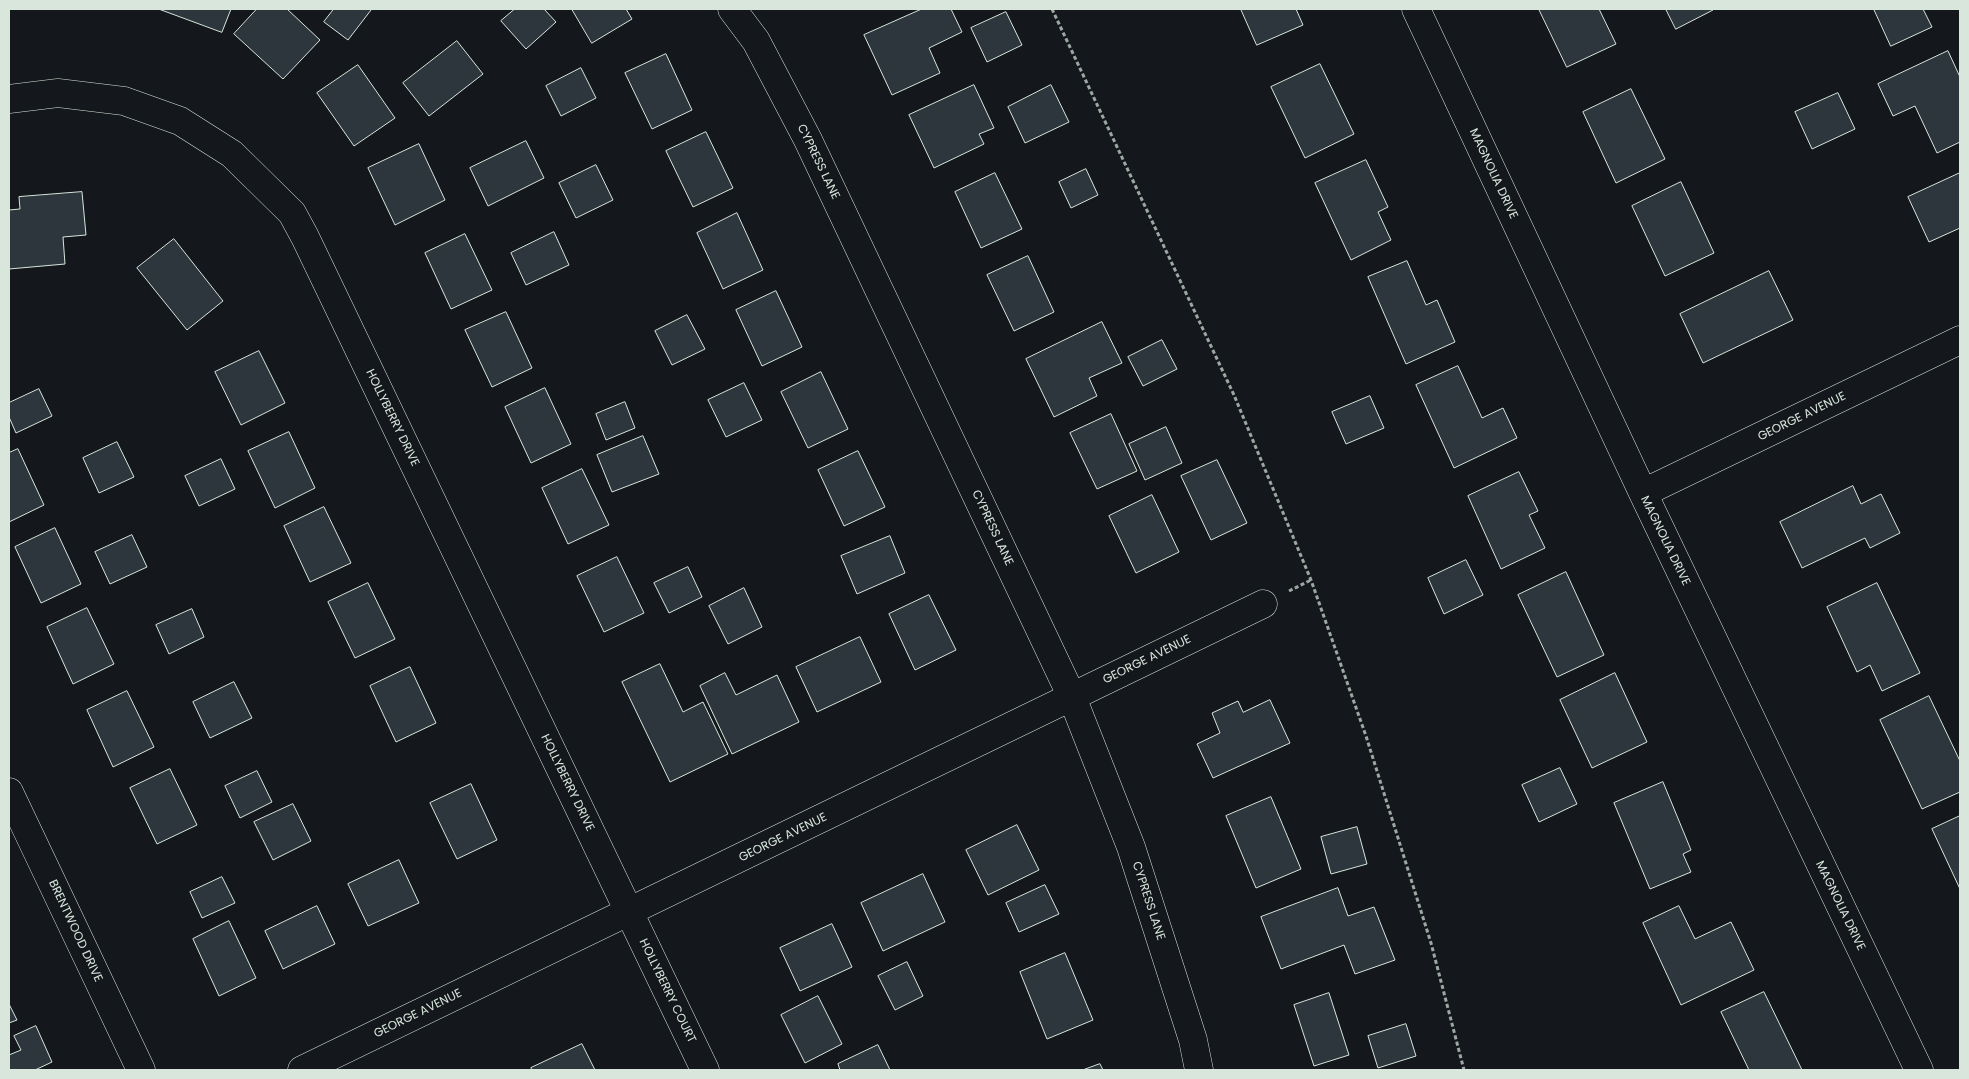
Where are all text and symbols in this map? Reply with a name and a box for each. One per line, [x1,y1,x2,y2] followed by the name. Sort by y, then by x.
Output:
[794,122,842,202] street label: CYPRESS LANE
[1466,127,1520,221] street label: MAGNOLIA DRIVE
[362,367,422,469] street label: HOLLYBERRY DRIVE
[1756,389,1848,445] street label: GEORGE AVENUE
[968,488,1016,568] street label: CYPRESS LANE
[1637,494,1693,588] street label: MAGNOLIA DRIVE
[1101,632,1193,688] street label: GEORGE AVENUE
[537,732,597,834] street label: HOLLYBERRY DRIVE
[737,810,829,866] street label: GEORGE AVENUE
[1812,859,1868,953] street label: MAGNOLIA DRIVE
[1129,860,1167,942] street label: CYPRESS LANE
[45,878,105,984] street label: BRENTWOOD DRIVE
[636,937,698,1045] street label: HOLLYBERRY COURT
[372,986,464,1042] street label: GEORGE AVENUE

